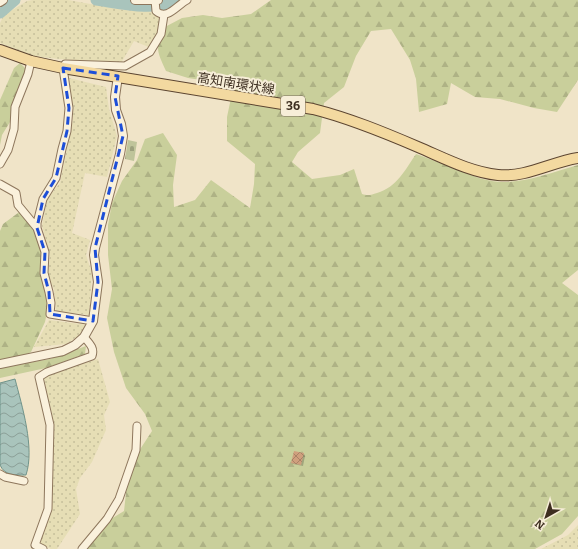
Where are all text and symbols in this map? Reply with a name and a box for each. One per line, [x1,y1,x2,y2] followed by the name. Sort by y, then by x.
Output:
[196,70,276,97] street label: 高知南環状線
[281,96,305,116] road number: 36
[526,497,566,537] north arrow
[532,516,547,532] text: N

